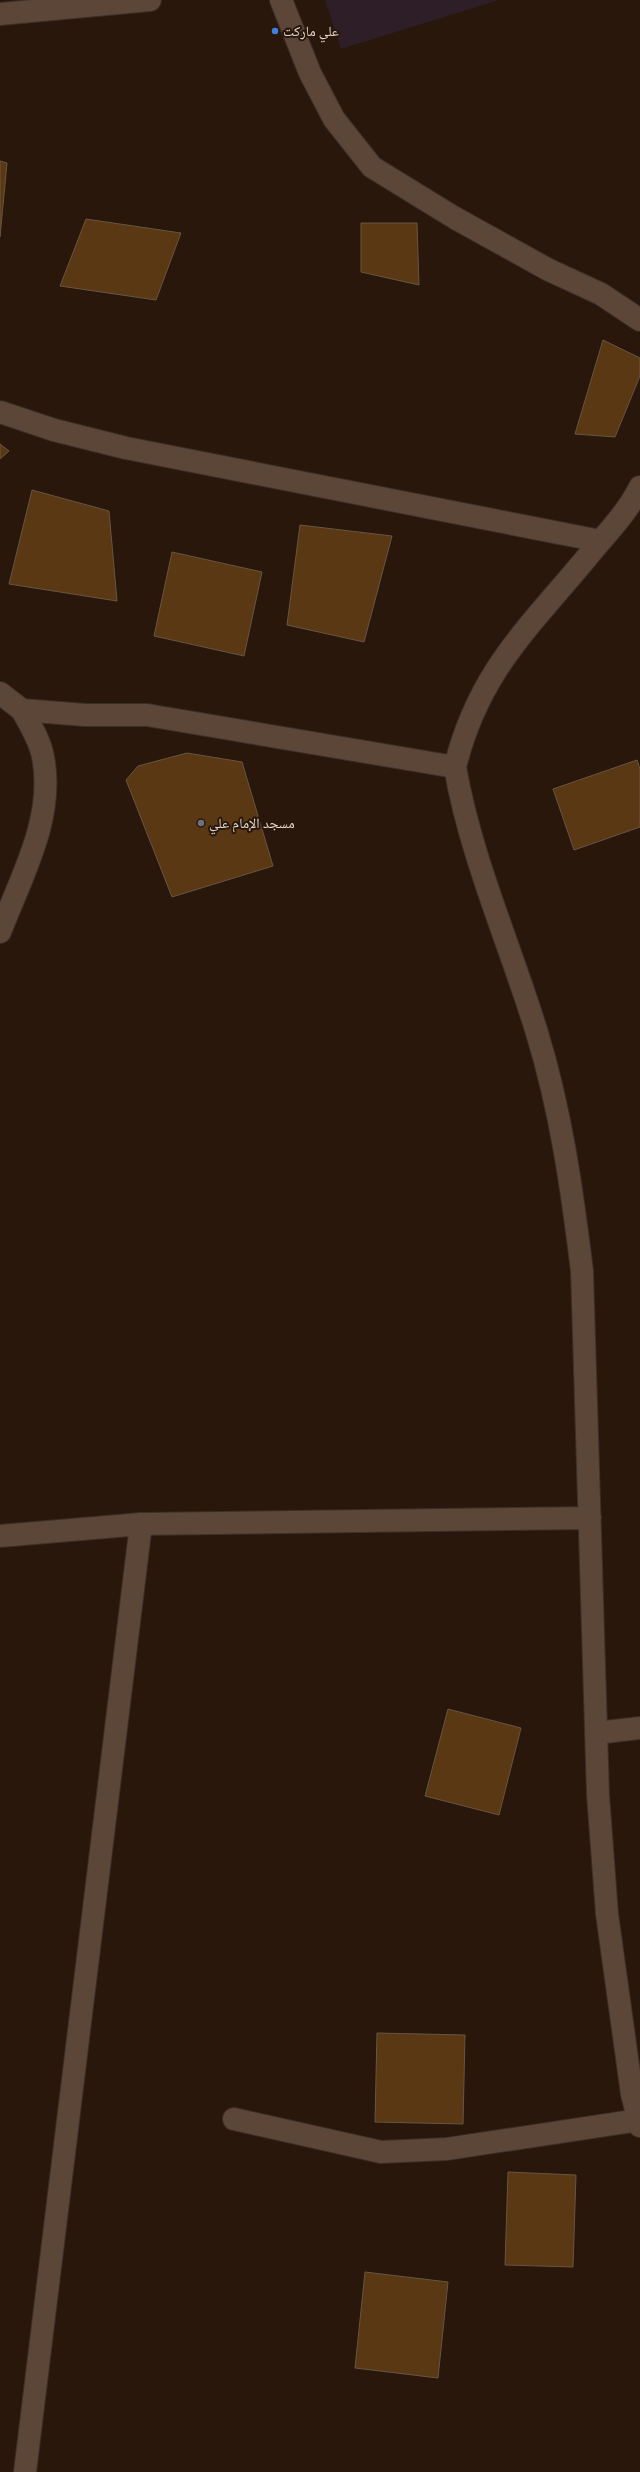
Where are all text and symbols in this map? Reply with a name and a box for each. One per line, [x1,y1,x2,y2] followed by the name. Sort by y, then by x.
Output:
[283,23,339,43] place label: علي ماركت
[270,26,280,36] marker: علي ماركت
[209,815,295,835] place label: مسجد الإمام علي
[196,818,206,828] marker: مسجد الإمام علي

